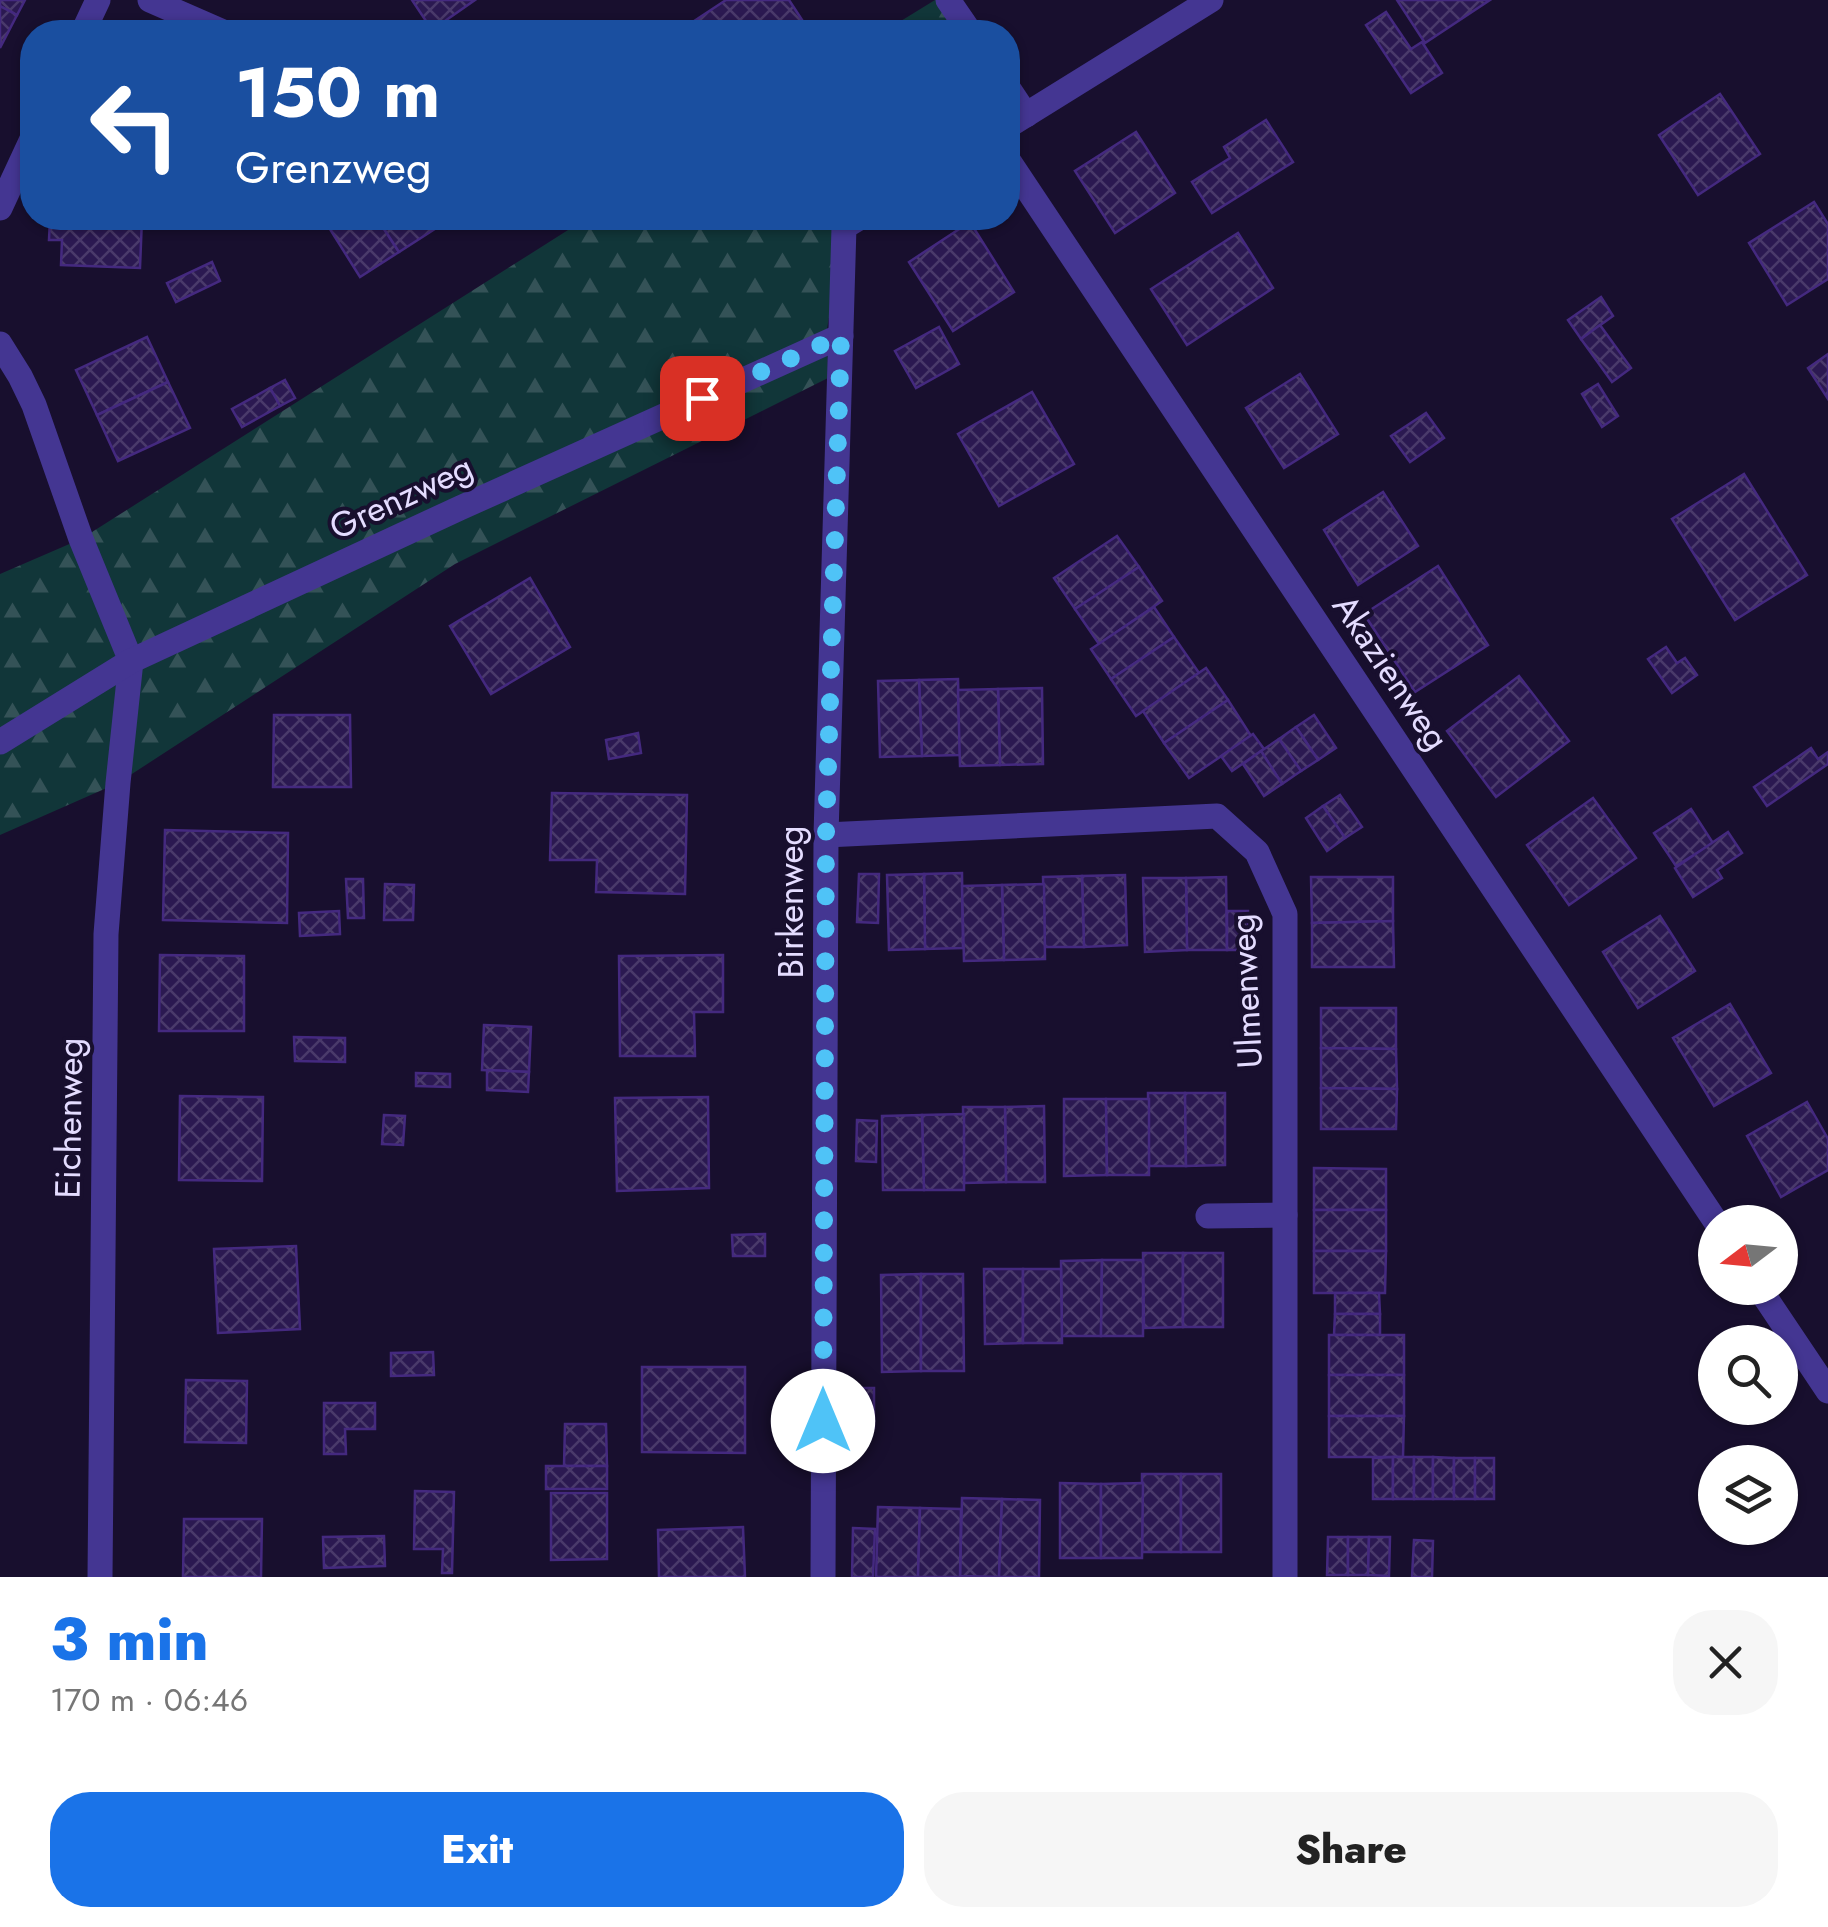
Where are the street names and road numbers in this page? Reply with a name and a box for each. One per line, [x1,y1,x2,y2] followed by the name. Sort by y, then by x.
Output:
[321,442,481,552] street label: Grenzweg
[1321,584,1461,760] street label: Akazienweg
[766,826,816,979] street label: Birkenweg
[1217,912,1275,1070] street label: Ulmenweg
[43,1037,95,1199] street label: Eichenweg

